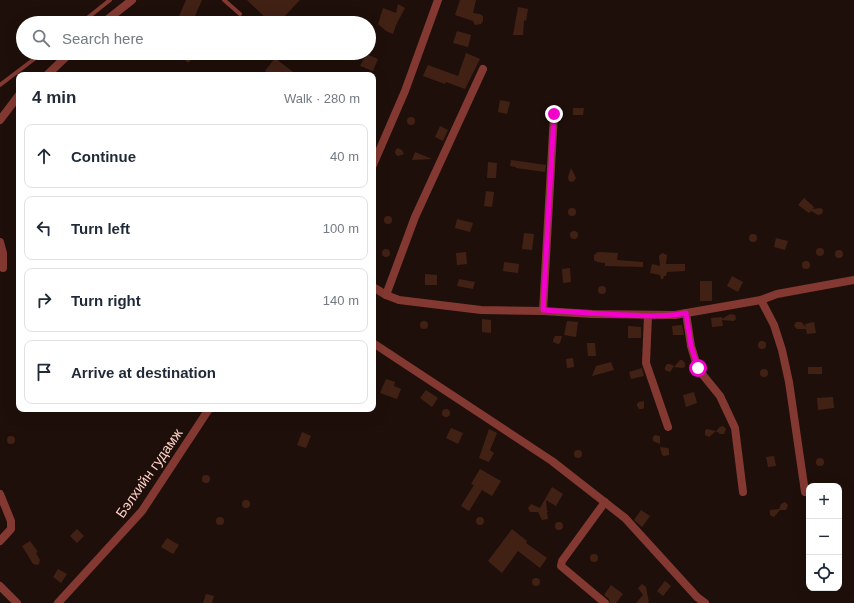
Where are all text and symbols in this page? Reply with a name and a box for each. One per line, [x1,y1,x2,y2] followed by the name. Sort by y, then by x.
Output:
[16,16,376,60] search box
[30,27,52,49] icon: search
[62,30,144,47] text: Search here
[32,88,76,107] text: 4 min
[284,91,360,106] text: Walk · 280 m
[545,105,563,123] route end
[33,145,55,167] icon: ahead
[71,148,136,165] text: Continue
[330,149,359,164] text: 40 m
[33,217,55,239] icon: left
[71,220,130,237] text: Turn left
[323,221,359,236] text: 100 m
[33,289,55,311] icon: right
[71,292,141,309] text: Turn right
[323,293,359,308] text: 140 m
[689,359,707,377] route start
[33,361,55,383] icon: arrive
[71,364,216,381] text: Arrive at destination
[112,425,186,521] street label: Бэлхийн гудамж
[806,483,842,591] map controls
[806,483,842,519] button: +
[806,519,842,555] button: −
[806,555,842,591] button: locate

